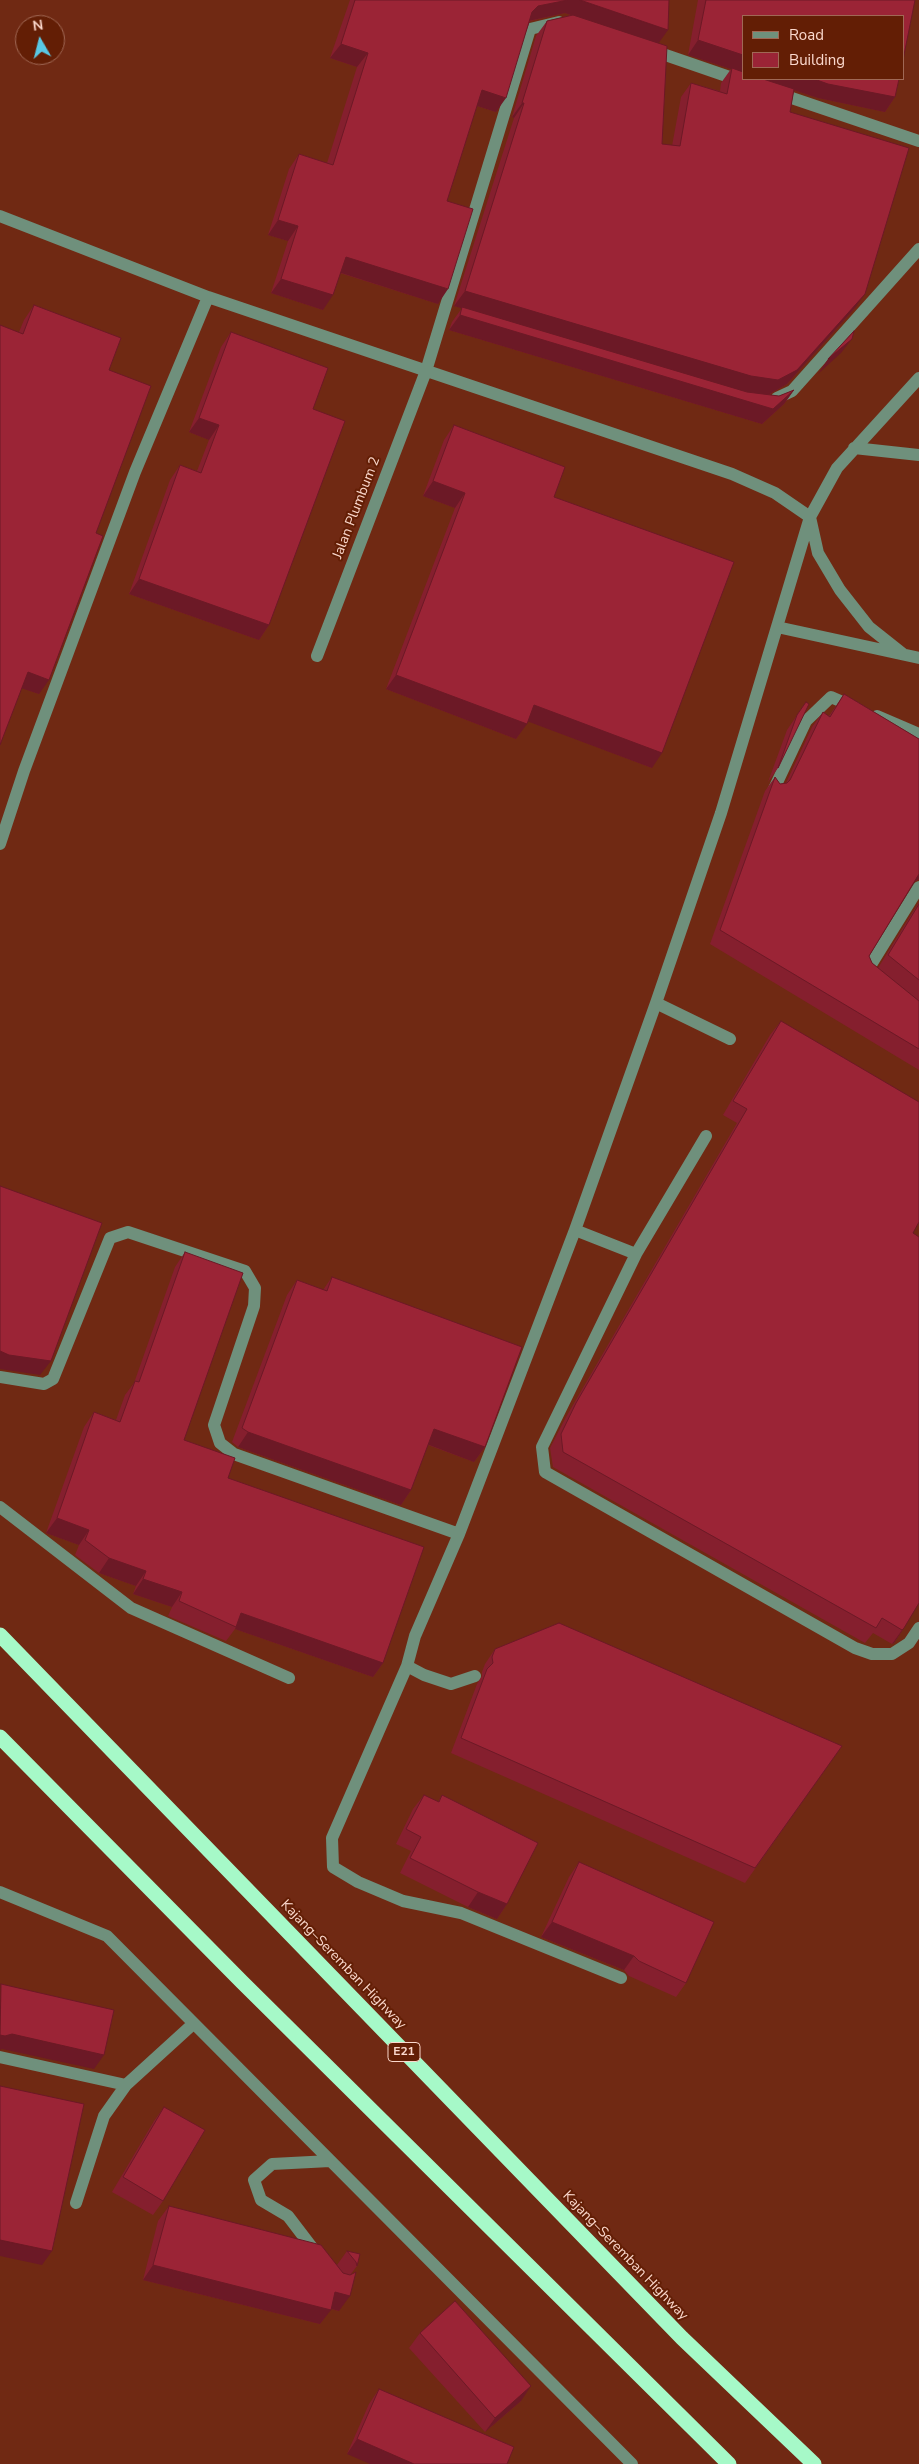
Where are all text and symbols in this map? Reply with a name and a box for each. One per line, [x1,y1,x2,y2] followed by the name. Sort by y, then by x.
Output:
[15,15,65,65] north arrow
[742,15,904,80] legend
[31,16,44,36] text: N
[789,25,824,45] text: Road
[789,50,845,70] text: Building
[330,455,384,561] street label: Jalan Plumbum 2
[277,1897,409,2033] street label: Kajang–Seremban Highway
[388,2042,420,2062] road number: E21
[559,2188,691,2324] street label: Kajang–Seremban Highway

